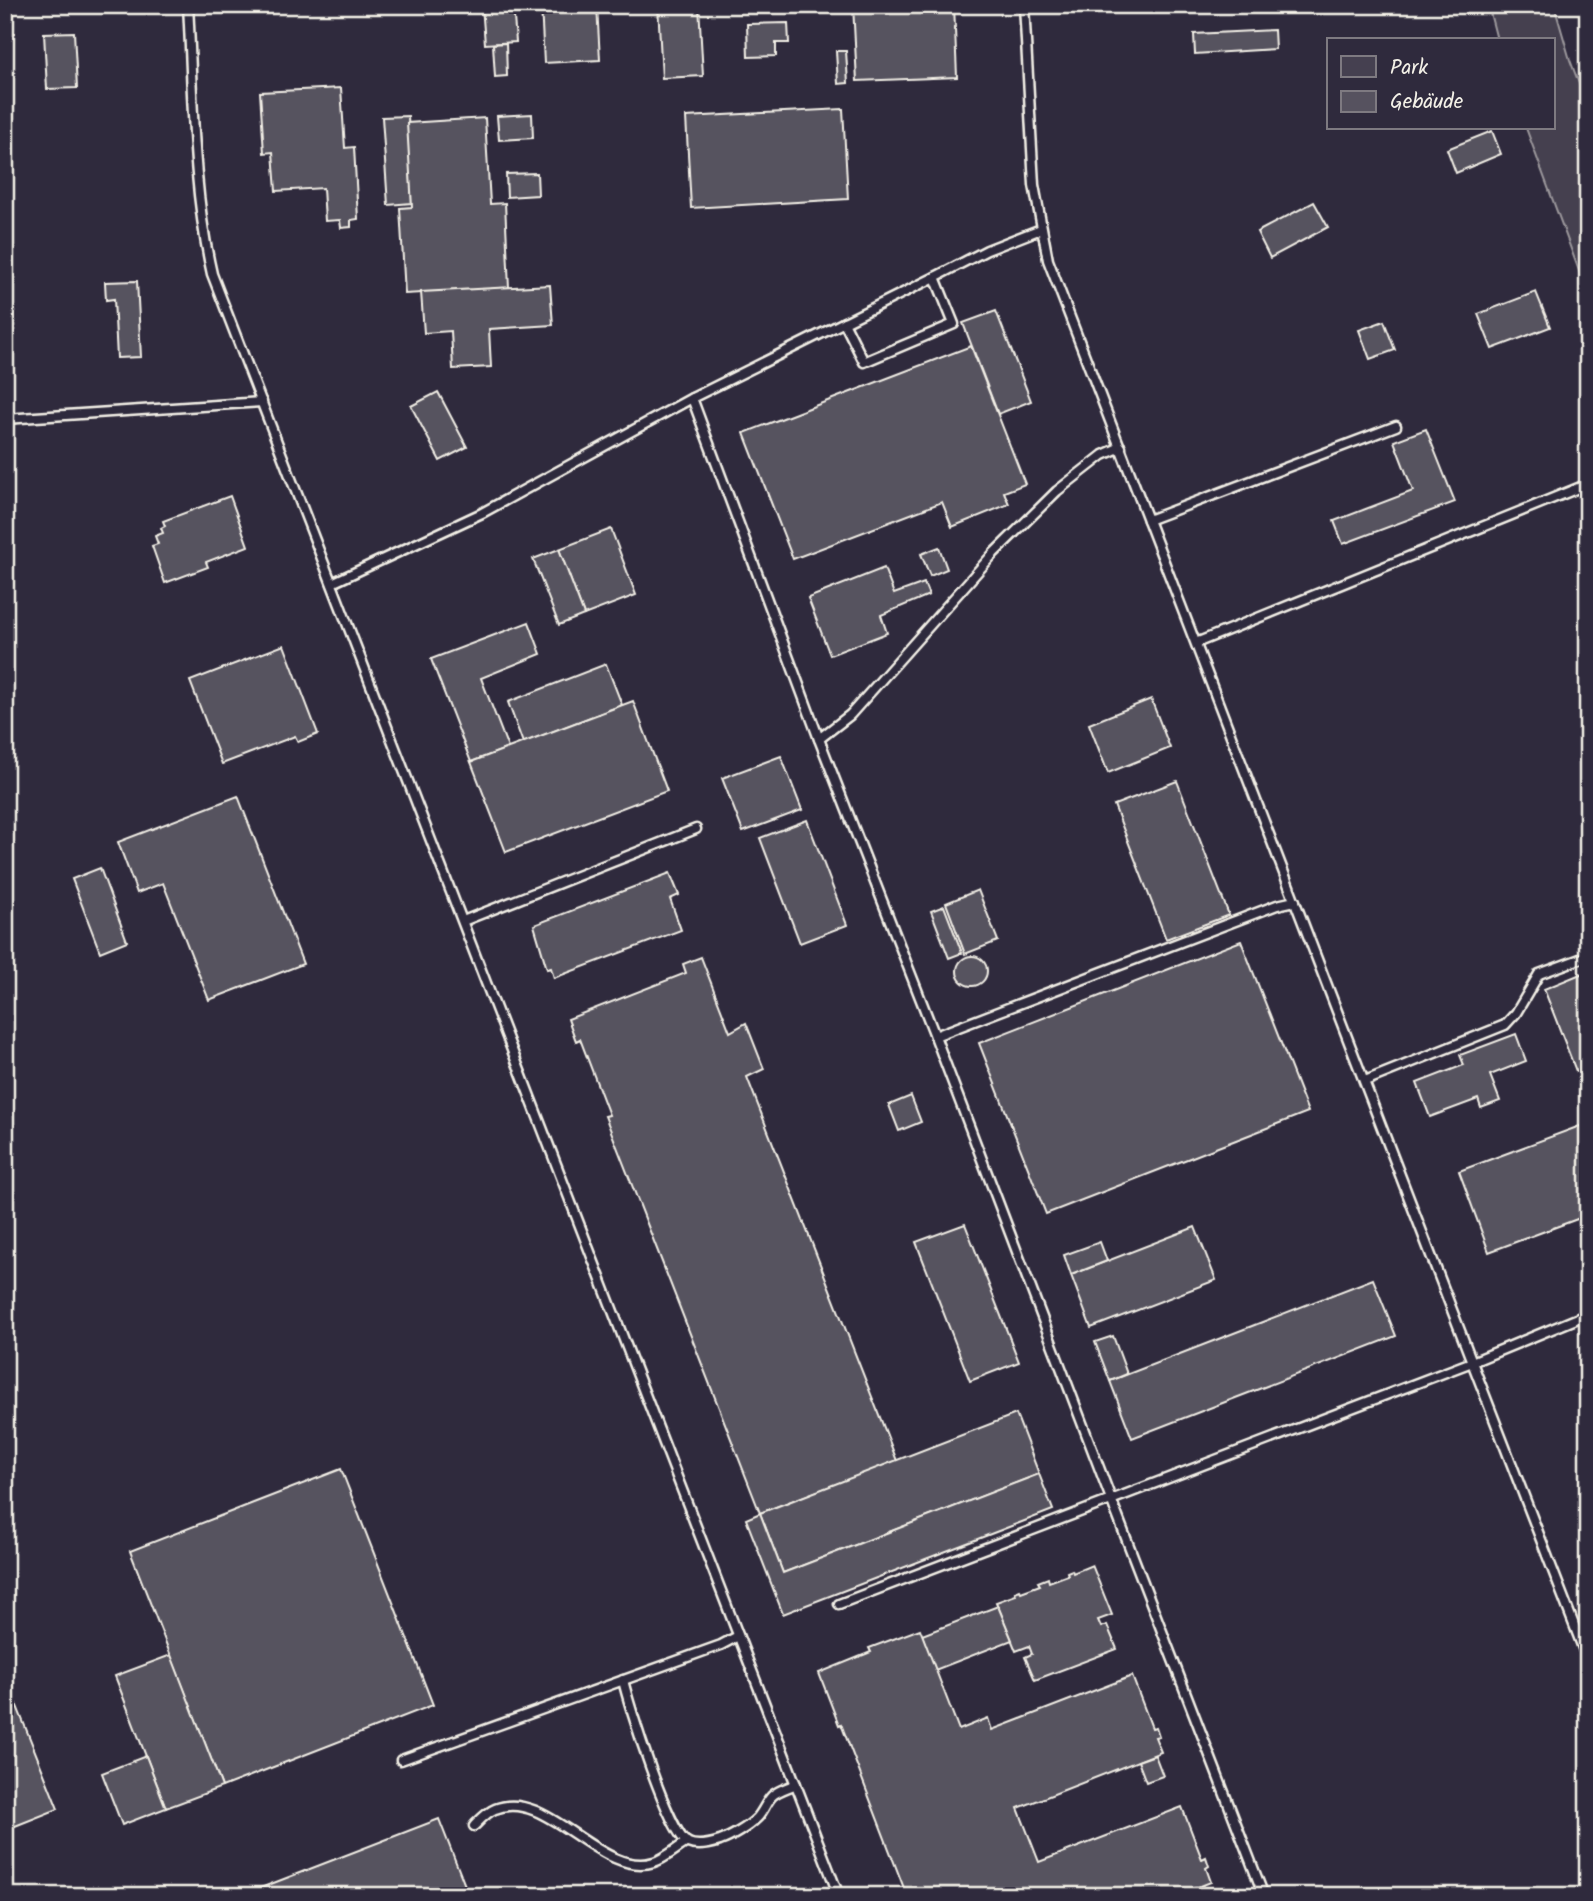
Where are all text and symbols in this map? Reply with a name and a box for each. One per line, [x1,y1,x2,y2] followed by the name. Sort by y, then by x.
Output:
[1327,38,1554,130] legend
[1390,52,1428,85] text: Park
[1390,86,1464,119] text: Gebäude

